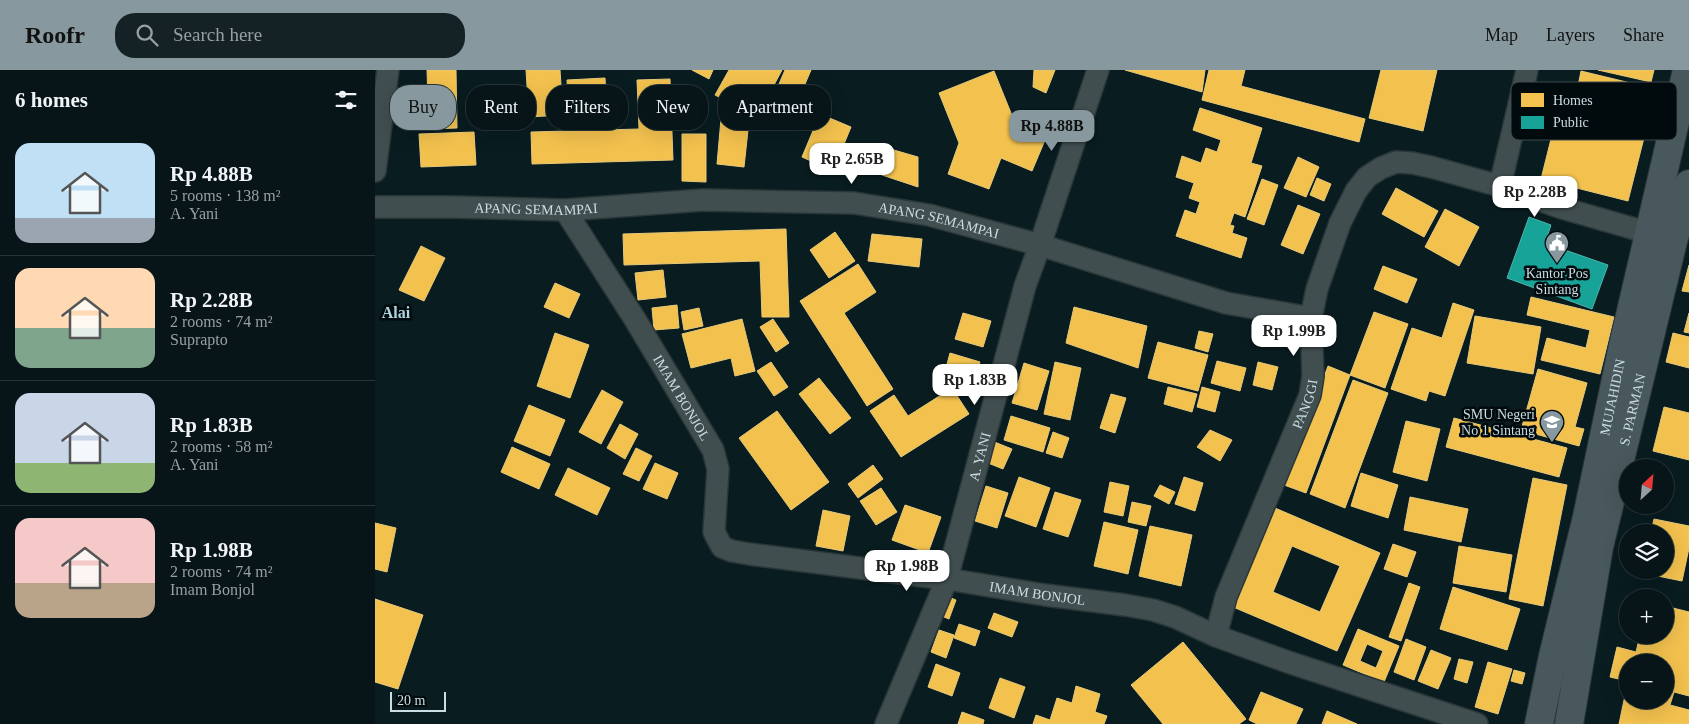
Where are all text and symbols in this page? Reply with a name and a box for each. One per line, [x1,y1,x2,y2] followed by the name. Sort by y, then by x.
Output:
[115,13,465,58] search box
[133,21,161,49] icon: search
[25,22,85,48] text: Roofr
[173,24,262,45] text: Search here
[1485,25,1518,45] text: Map
[1546,25,1595,45] text: Layers
[1623,25,1664,45] text: Share
[1511,82,1677,140] legend
[390,85,456,130] chip: Buy
[466,85,536,130] chip: Rent
[546,85,628,130] chip: Filters
[638,85,708,130] chip: New
[718,85,831,130] chip: Apartment
[332,86,360,114] icon: filters
[15,88,88,112] text: 6 homes
[1553,93,1593,108] text: Homes
[1000,109,1104,152] pin: Rp 4.88B
[1553,115,1589,130] text: Public
[1020,117,1084,134] text: Rp 4.88B
[800,142,904,185] pin: Rp 2.65B
[820,150,884,167] text: Rp 2.65B
[170,162,253,186] text: Rp 4.88B
[55,163,115,223] icon: home
[1483,176,1587,218] pin: Rp 2.28B
[1503,183,1567,200] text: Rp 2.28B
[170,187,281,204] text: 5 rooms · 138 m²
[474,200,598,218] street label: APANG SEMAMPAI
[877,200,1001,241] street label: APANG SEMAMPAI
[170,205,218,222] text: A. Yani
[1544,230,1570,264] public building icon: Kantor Pos Sintang
[1526,266,1588,297] place label: Kantor Pos Sintang
[55,288,115,348] icon: home
[170,288,253,312] text: Rp 2.28B
[382,304,411,321] district label: Alai
[170,313,273,330] text: 2 rooms · 74 m²
[1242,314,1346,357] pin: Rp 1.99B
[1262,322,1326,339] text: Rp 1.99B
[170,331,228,348] text: Suprapto
[650,352,713,443] street label: IMAM BONJOL
[1597,358,1628,437] street label: MUJAHIDIN
[923,364,1027,406] pin: Rp 1.83B
[943,371,1007,388] text: Rp 1.83B
[1616,372,1648,447] street label: S. PARMAN
[1289,378,1320,431] street label: PANGGI
[1461,407,1535,438] place label: SMU Negeri No 1 Sintang
[1539,409,1565,443] school or university icon: SMU Negeri No 1 Sintang
[55,413,115,473] icon: home
[170,413,253,437] text: Rp 1.83B
[966,430,993,483] street label: A. YANI
[170,438,273,455] text: 2 rooms · 58 m²
[170,456,218,473] text: A. Yani
[1619,459,1674,514] north arrow
[1619,459,1674,709] map controls
[1619,524,1674,579] button: layers
[55,538,115,598] icon: home
[170,538,253,562] text: Rp 1.98B
[855,550,959,592] pin: Rp 1.98B
[875,557,939,574] text: Rp 1.98B
[170,563,273,580] text: 2 rooms · 74 m²
[988,579,1086,608] street label: IMAM BONJOL
[170,581,255,598] text: Imam Bonjol
[1619,589,1674,644] button: +
[1619,654,1674,709] button: −
[390,689,446,712] scale bar
[397,693,425,708] text: 20 m

